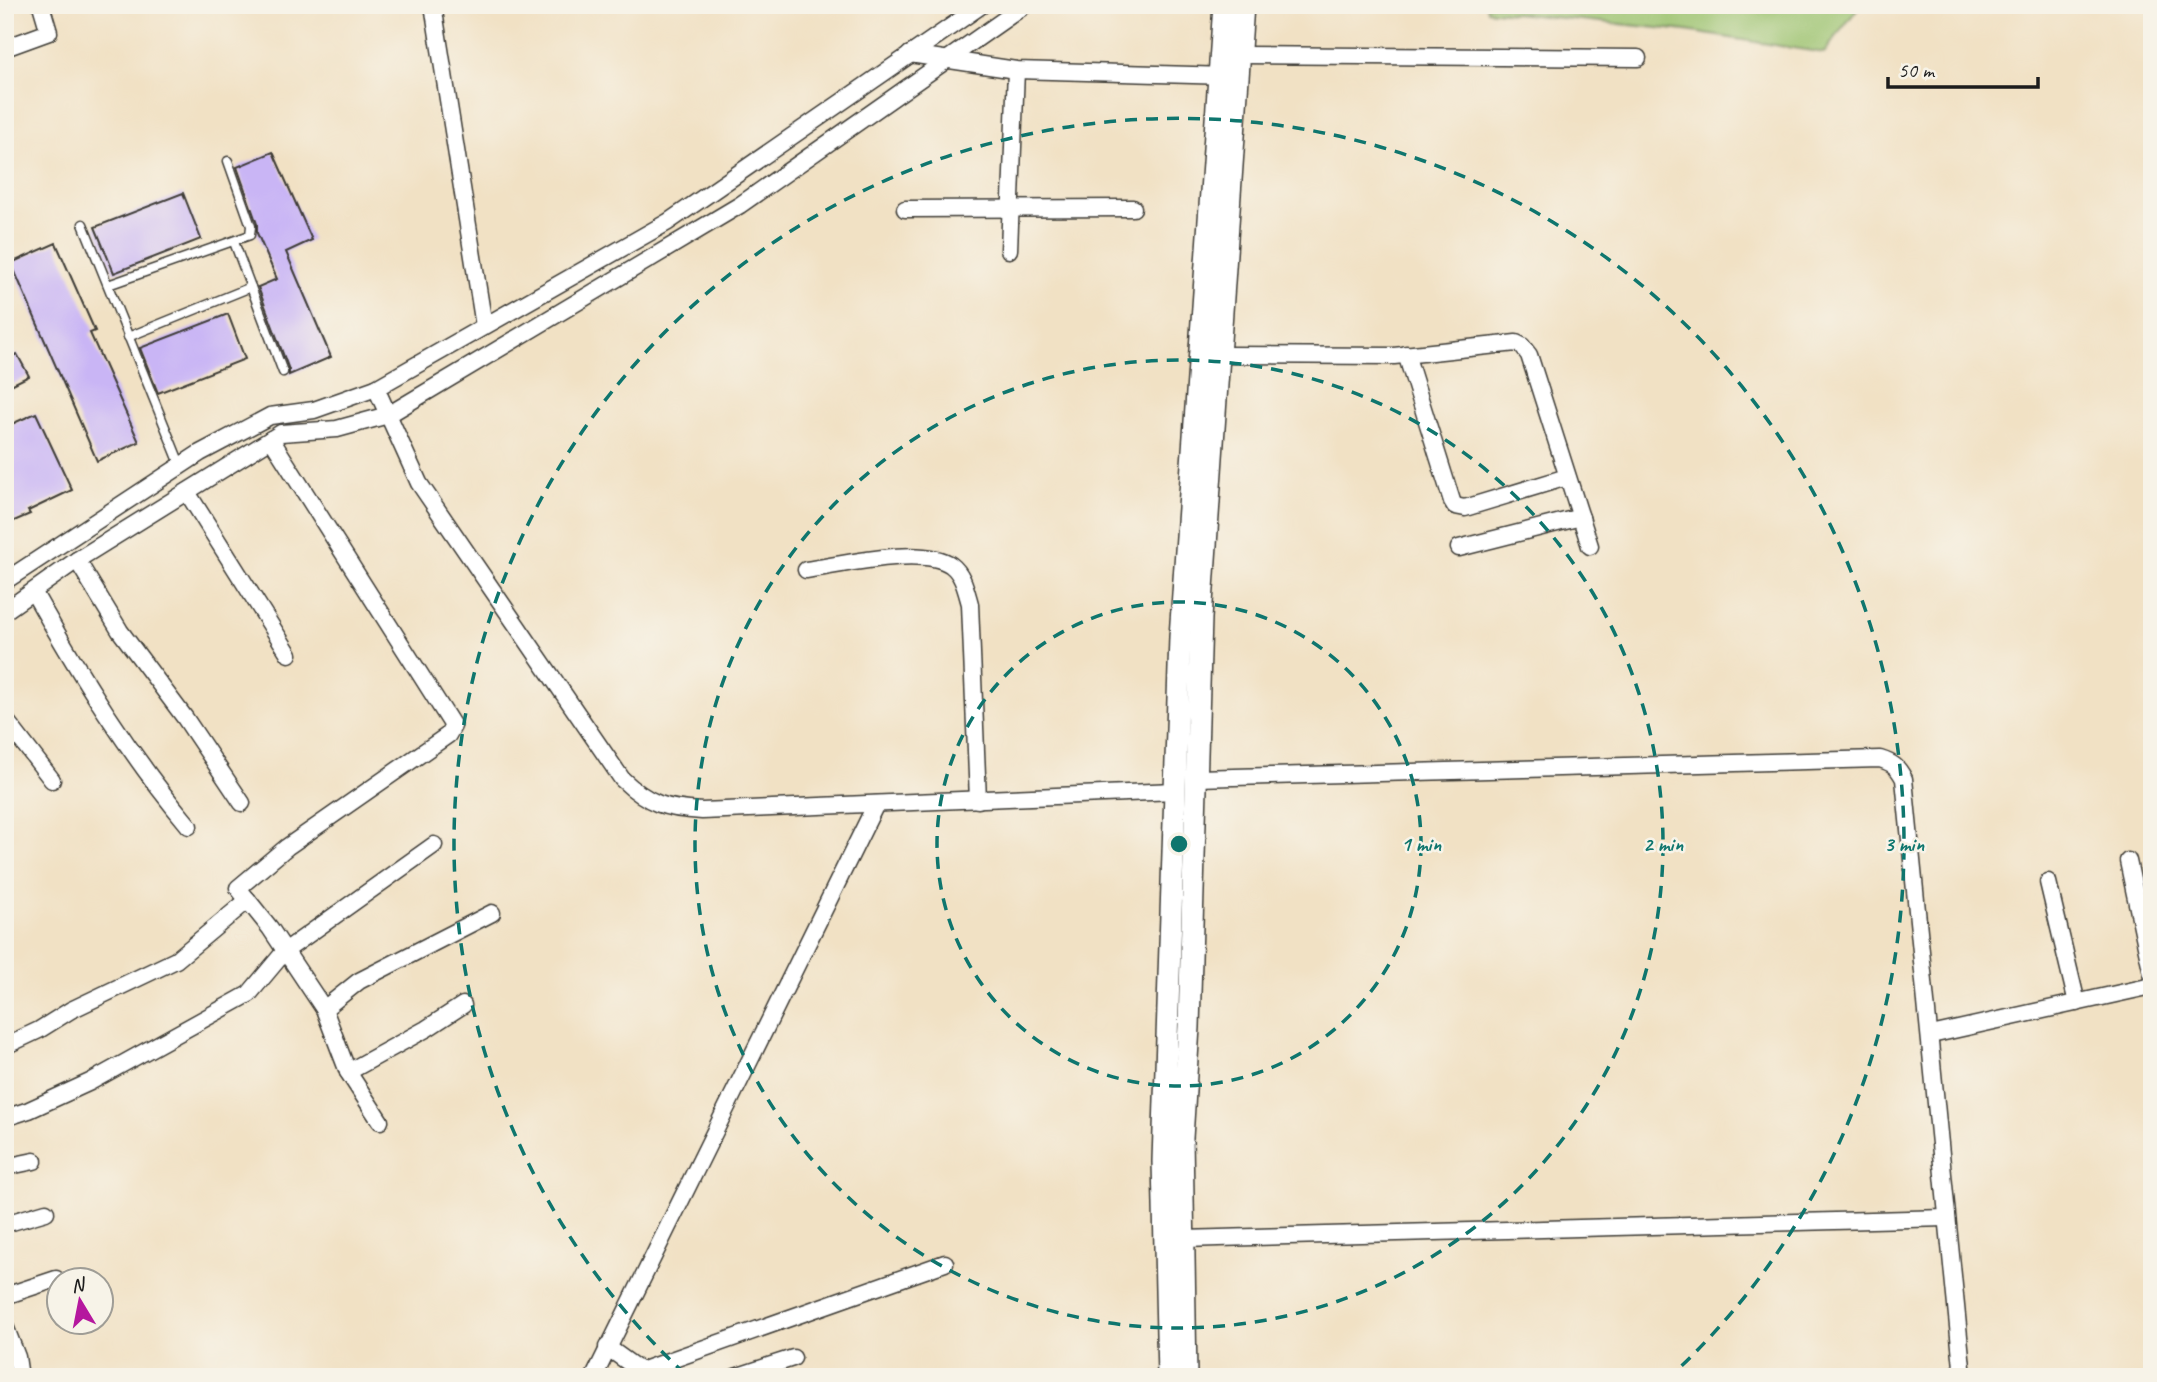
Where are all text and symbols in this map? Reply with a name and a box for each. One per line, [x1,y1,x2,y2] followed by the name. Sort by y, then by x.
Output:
[1888,46,2038,90] scale bar
[1898,57,1936,83] text: 50 m
[1401,831,1441,857] text: 1 min
[1643,831,1683,857] text: 2 min
[1884,831,1924,857] text: 3 min
[1167,832,1191,856] centre of rings
[46,1266,116,1336] north arrow
[69,1272,88,1298] text: N

